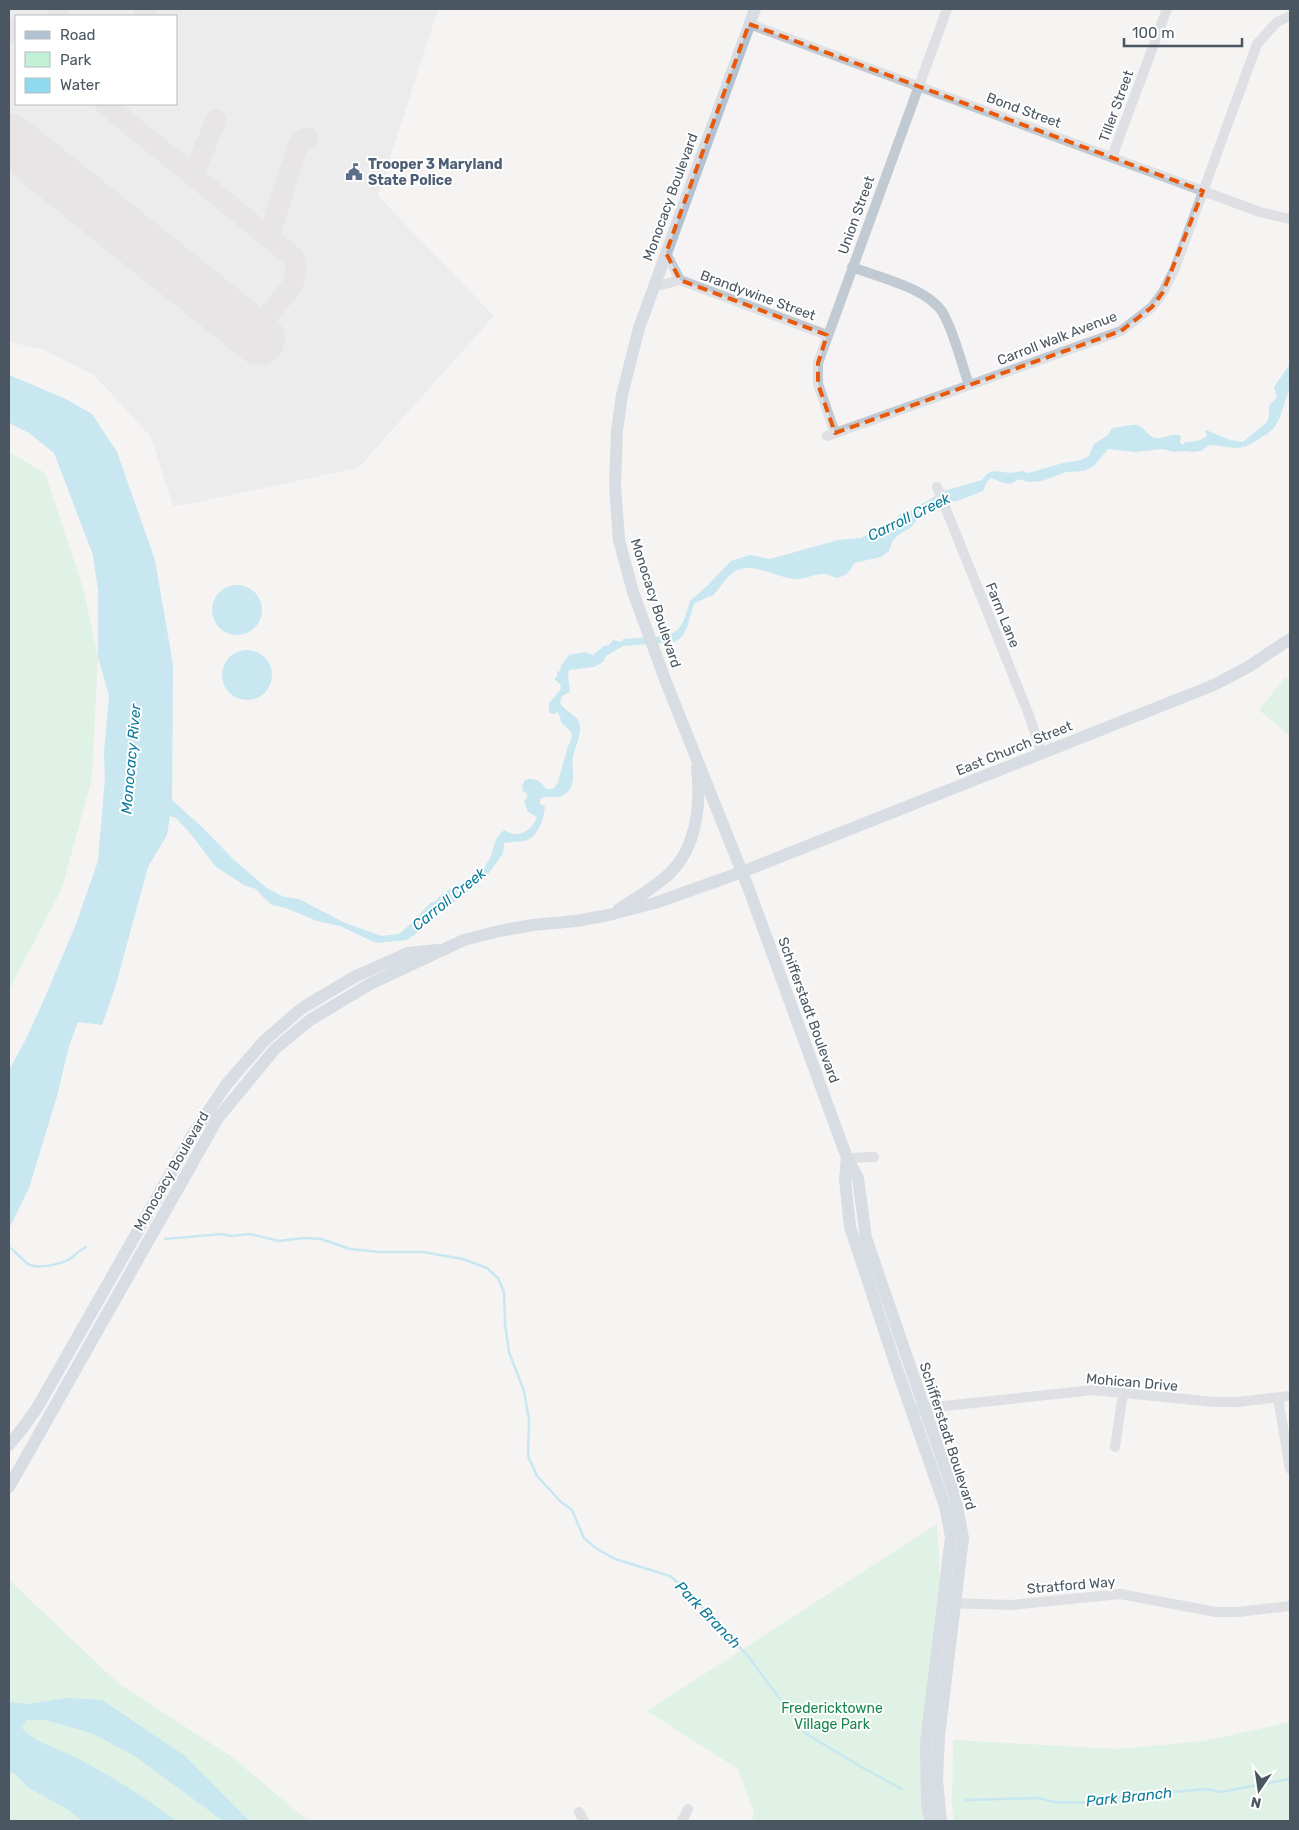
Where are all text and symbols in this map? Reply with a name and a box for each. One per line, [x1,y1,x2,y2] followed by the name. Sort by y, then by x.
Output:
[15,15,178,105] legend
[1124,15,1242,47] scale bar
[1132,24,1174,42] text: 100 m
[60,26,96,44] text: Road
[60,51,91,69] text: Park
[1096,68,1137,144] street label: Tiller Street
[60,76,100,94] text: Water
[984,89,1064,132] street label: Bond Street
[639,131,702,263] street label: Monocacy Boulevard
[368,156,503,189] place label: Trooper 3 Maryland State Police
[344,162,364,182] public building icon: Trooper 3 Maryland State Police
[834,173,879,257] street label: Union Street
[698,267,818,324] street label: Brandywine Street
[995,308,1120,369] street label: Carroll Walk Avenue
[865,489,954,545] water label: Carroll Creek
[627,536,684,670] street label: Monocacy Boulevard
[982,580,1023,650] street label: Farm Lane
[117,702,145,815] water label: Monocacy River
[954,717,1075,780] street label: East Church Street
[408,864,490,934] water label: Carroll Creek
[774,935,843,1085] street label: Schifferstadt Boulevard
[130,1109,213,1234] street label: Monocacy Boulevard
[916,1360,979,1512] street label: Schifferstadt Boulevard
[1085,1370,1179,1395] street label: Mohican Drive
[1026,1573,1116,1598] street label: Stratford Way
[671,1578,745,1652] water label: Park Branch
[781,1700,883,1733] park label: Fredericktowne Village Park
[1234,1765,1284,1815] north arrow
[1085,1784,1173,1810] water label: Park Branch
[1249,1793,1263,1812] text: N

